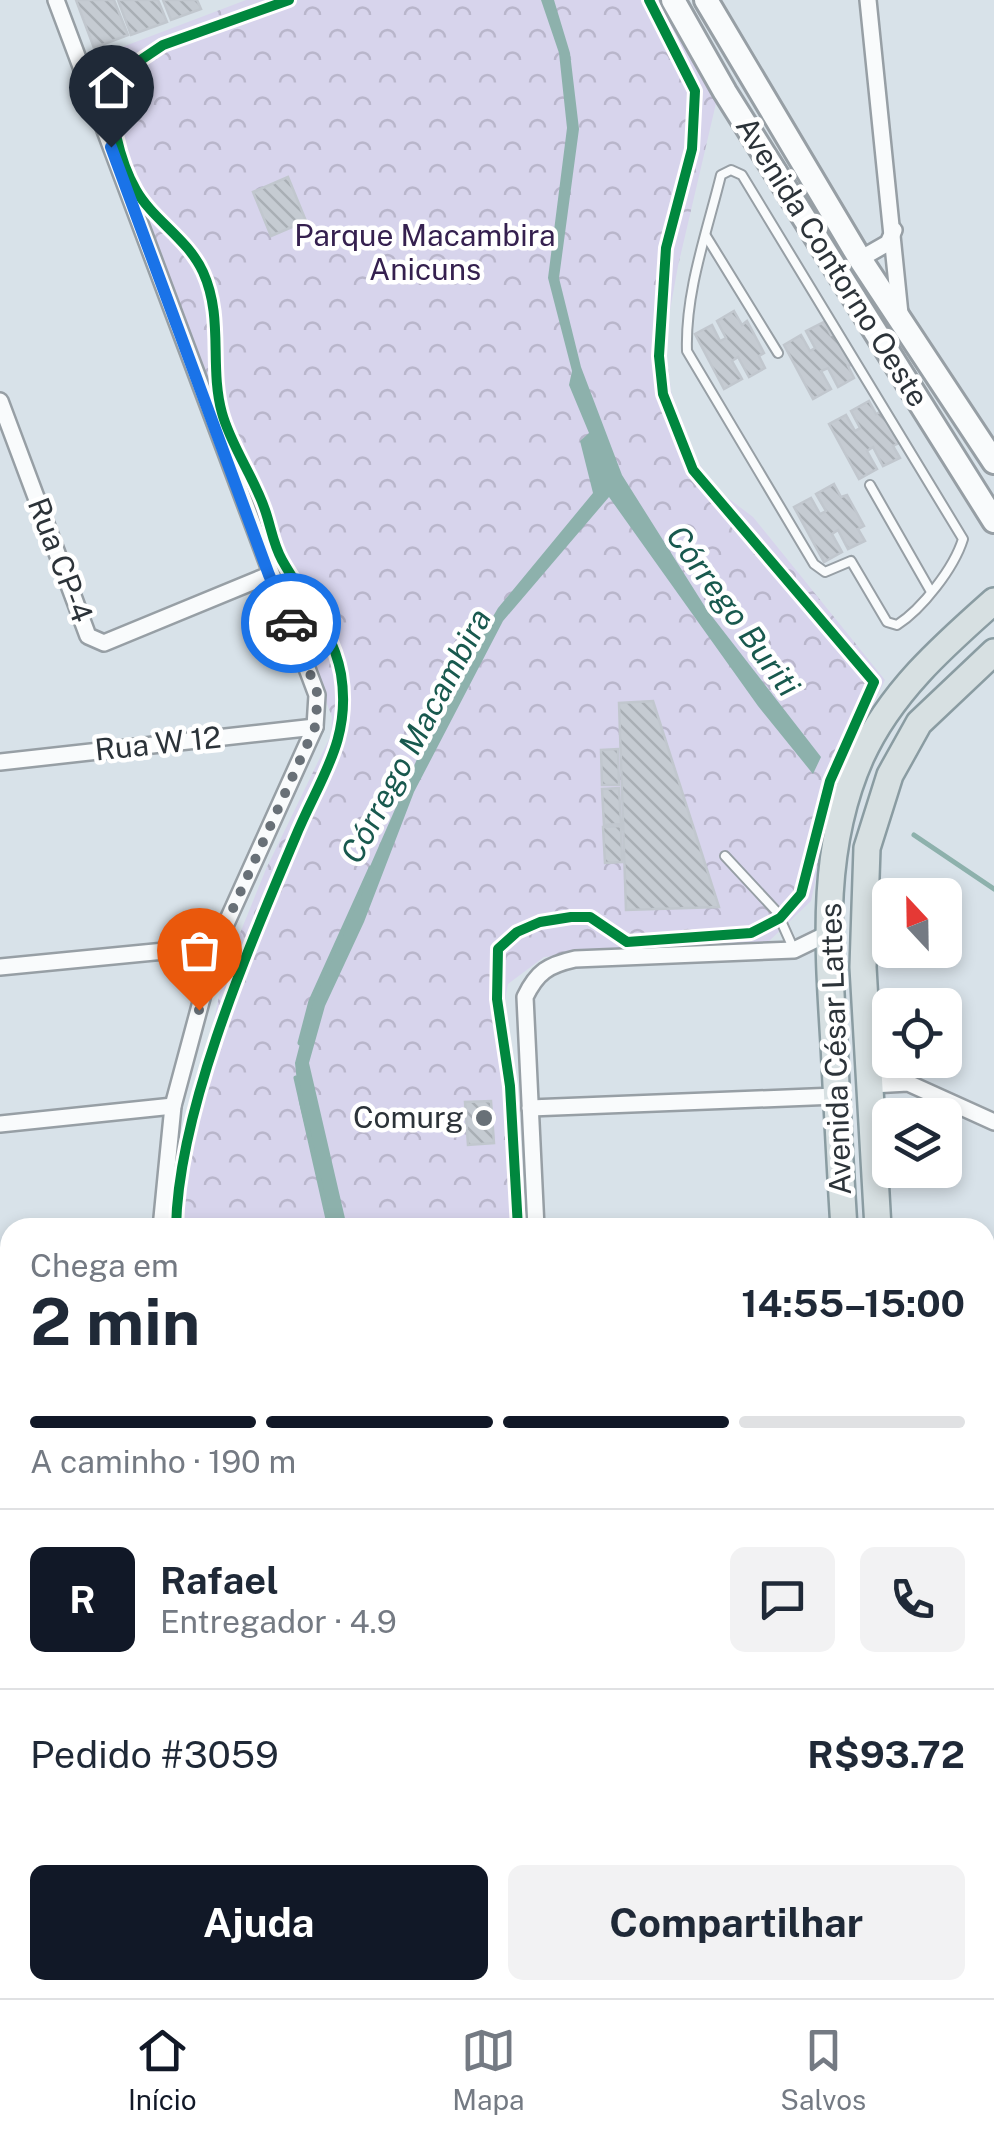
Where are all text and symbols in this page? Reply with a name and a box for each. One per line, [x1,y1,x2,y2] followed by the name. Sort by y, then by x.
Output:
[69,45,154,148] pin
[84,60,139,115] icon: home
[729,110,937,413] street label: Avenida Contorno Oeste
[294,217,556,287] park label: Parque Macambira Anicuns
[21,492,101,627] street label: Rua CP-4
[659,518,808,703] water label: Córrego Buriti
[241,573,341,673] courier
[264,596,319,651] icon: car
[333,602,498,869] water label: Córrego Macambira
[93,718,223,768] street label: Rua W 12
[872,878,962,968] north arrow
[872,878,962,1188] map controls
[812,902,858,1196] street label: Avenida César Lattes
[157,908,242,1011] pin
[172,923,227,978] icon: bag
[872,988,962,1078] button: locate
[872,1098,962,1188] button: layers
[353,1099,464,1135] place label: Comurg
[473,1107,495,1129] marker: Comurg
[30,1247,179,1284] text: Chega em
[741,1281,965,1326] text: 14:55–15:00
[30,1283,200,1360] text: 2 min
[30,1443,296,1480] text: A caminho · 190 m
[730,1547,835,1652] button: chat
[860,1547,965,1652] button: phone
[160,1558,279,1603] text: Rafael
[69,1577,96,1622] text: R
[160,1603,397,1640] text: Entregador · 4.9
[30,1732,279,1777] text: Pedido #3059
[807,1732,965,1777] text: R$93.72
[30,1865,488,1980] button: Ajuda
[508,1865,965,1980] button: Compartilhar
[128,2023,197,2116] tab: Início
[452,2023,525,2116] tab: Mapa
[780,2023,866,2116] tab: Salvos

